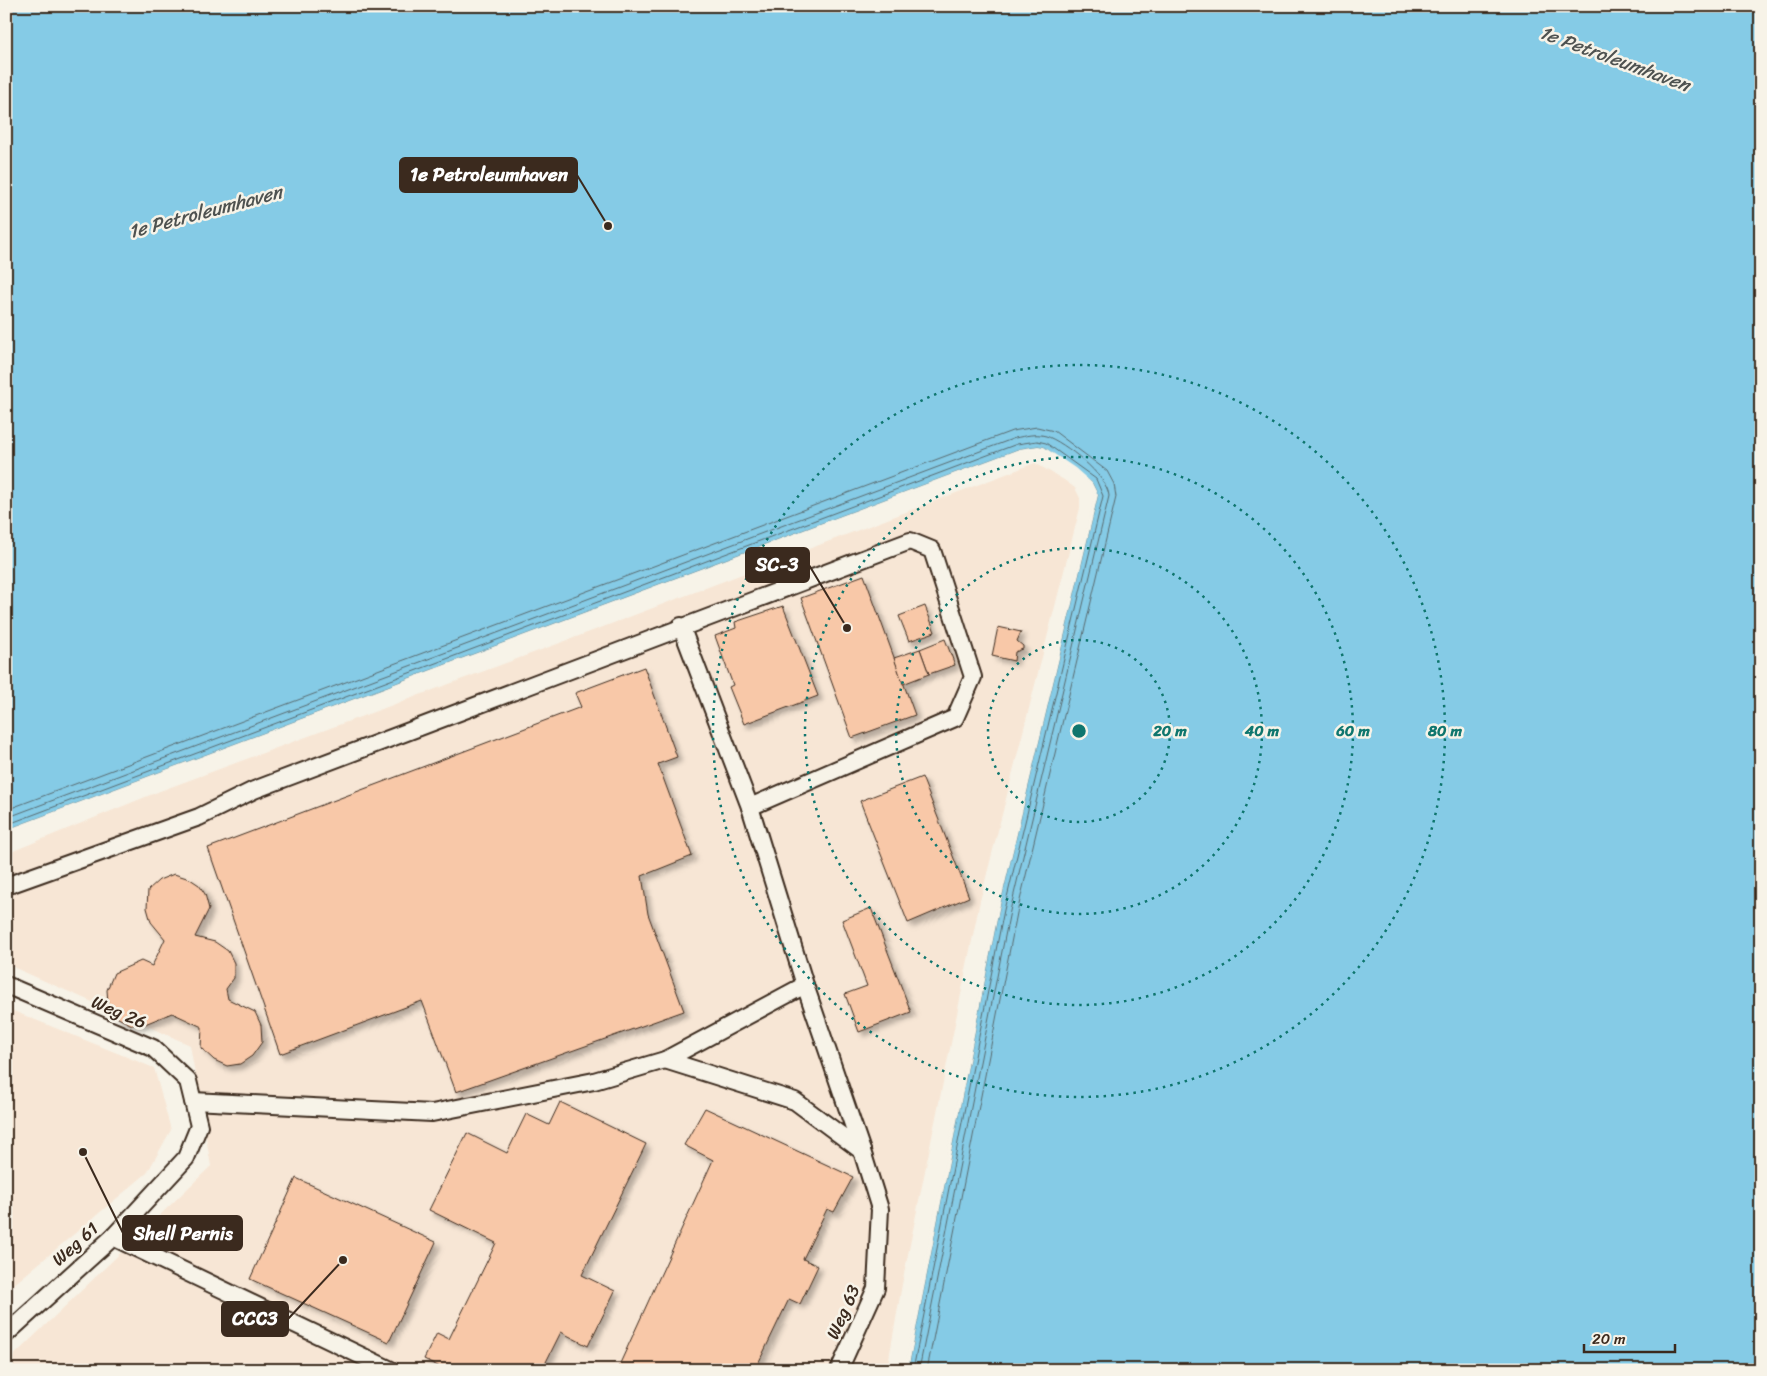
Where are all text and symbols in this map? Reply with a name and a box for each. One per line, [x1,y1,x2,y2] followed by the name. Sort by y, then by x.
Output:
[1535,16,1696,102] water label: 1e Petroleumhaven
[400,158,577,192] callout: 1e Petroleumhaven
[410,158,569,191] text: 1e Petroleumhaven
[125,175,287,248] water label: 1e Petroleumhaven
[746,548,809,582] callout: SC-3
[754,548,799,581] text: SC-3
[1152,718,1187,744] text: 20 m
[1244,718,1280,744] text: 40 m
[1335,718,1370,744] text: 60 m
[1427,718,1462,744] text: 80 m
[1070,722,1088,740] centre of rings
[86,986,152,1038] street label: Weg 26
[44,1214,106,1274] street label: Weg 61
[123,1216,242,1250] callout: Shell Pernis
[132,1217,234,1250] text: Shell Pernis
[817,1279,869,1345] street label: Weg 63
[222,1302,288,1336] callout: CCC3
[231,1302,278,1335] text: CCC3
[1584,1321,1676,1353] scale bar
[1592,1326,1626,1352] text: 20 m

